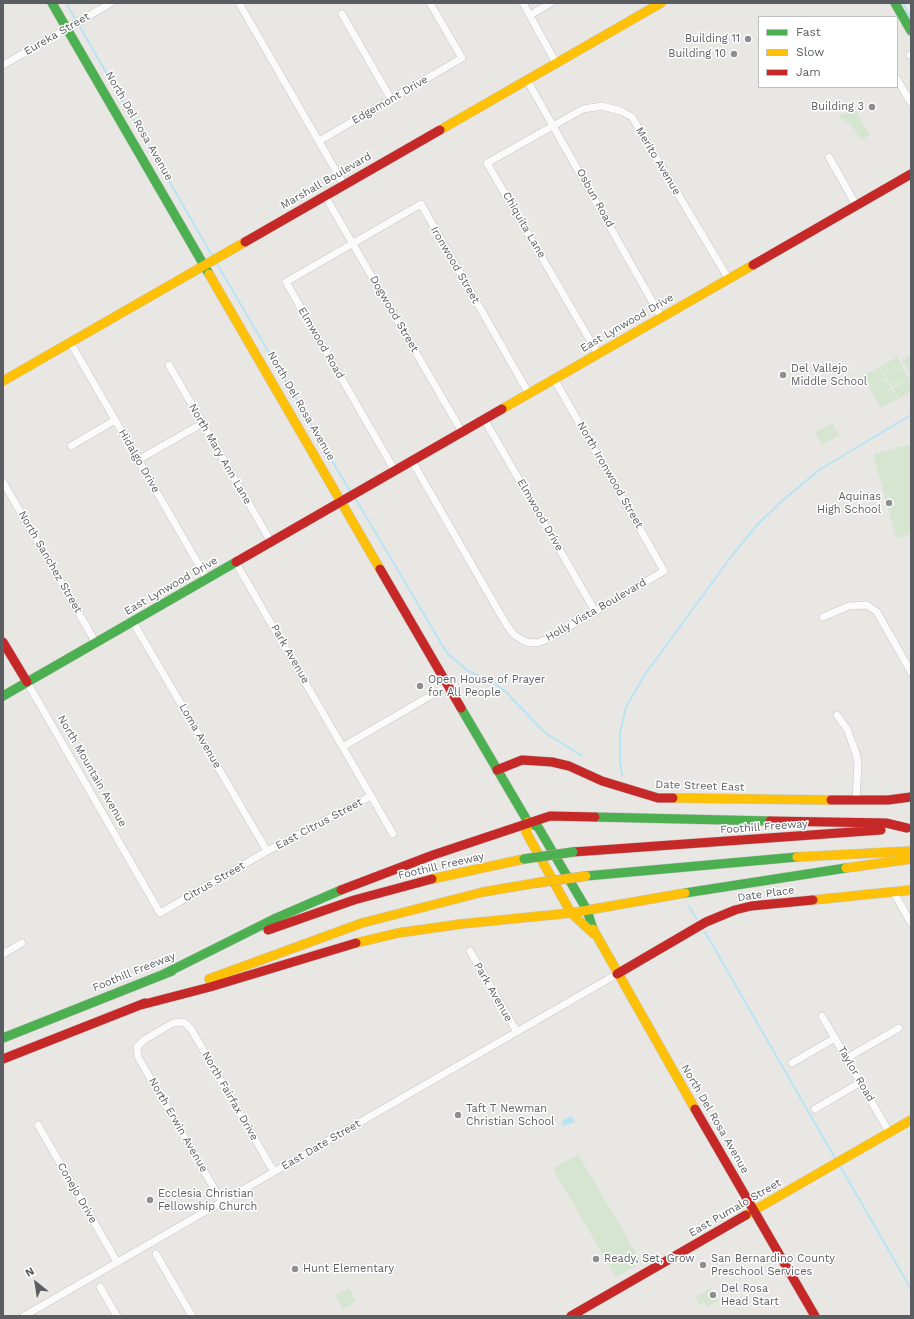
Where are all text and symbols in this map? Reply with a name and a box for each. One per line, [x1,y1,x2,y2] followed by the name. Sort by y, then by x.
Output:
[22,10,92,58] street label: Eureka Street
[758,16,898,88] legend
[796,25,821,39] text: Fast
[685,32,740,46] place label: Building 11
[743,34,753,44] marker: Building 11
[796,45,824,59] text: Slow
[668,47,726,61] place label: Building 10
[729,49,739,59] marker: Building 10
[796,65,821,79] text: Jam
[102,69,176,183] street label: North Del Rosa Avenue
[350,73,430,127] street label: Edgemont Drive
[811,100,864,114] place label: Building 3
[867,102,877,112] marker: Building 3
[633,125,683,197] street label: Merito Avenue
[278,150,374,212] street label: Marshall Boulevard
[573,166,617,230] street label: Osbun Road
[500,189,548,261] street label: Chiquita Lane
[428,224,482,306] street label: Ironwood Street
[367,273,421,355] street label: Dogwood Street
[578,291,676,355] street label: East Lynwood Drive
[295,305,347,381] street label: Elmwood Road
[264,349,338,463] street label: North Del Rosa Avenue
[791,362,867,388] place label: Del Vallejo Middle School
[778,370,788,380] marker: Del Vallejo Middle School
[186,401,254,507] street label: North Mary Ann Lane
[574,419,646,531] street label: North Ironwood Street
[116,427,162,495] street label: Hidalgo Drive
[514,477,566,553] street label: Elmwood Drive
[817,490,881,516] place label: Aquinas High School
[884,498,894,508] marker: Aquinas High School
[15,508,85,616] street label: North Sanchez Street
[122,554,220,618] street label: East Lynwood Drive
[543,576,649,644] street label: Holly Vista Boulevard
[268,622,312,686] street label: Park Avenue
[428,673,545,699] place label: Open House of Prayer for All People
[415,681,425,691] marker: Open House of Prayer for All People
[176,701,224,771] street label: Loma Avenue
[55,713,129,829] street label: North Mountain Avenue
[655,778,745,794] street label: Date Street East
[273,796,365,852] street label: East Citrus Street
[720,817,808,837] street label: Foothill Freeway
[397,850,485,882] street label: Foothill Freeway
[181,859,247,905] street label: Citrus Street
[737,883,795,905] street label: Date Place
[91,949,177,995] street label: Foothill Freeway
[471,960,515,1024] street label: Park Avenue
[835,1044,877,1104] street label: Taylor Road
[199,1049,261,1143] street label: North Fairfax Drive
[678,1062,752,1176] street label: North Del Rosa Avenue
[146,1075,210,1175] street label: North Erwin Avenue
[466,1102,554,1128] place label: Taft T Newman Christian School
[453,1110,463,1120] marker: Taft T Newman Christian School
[279,1117,363,1173] street label: East Date Street
[54,1160,100,1226] street label: Conejo Drive
[686,1176,784,1240] street label: East Pumalo Street
[158,1187,257,1213] place label: Ecclesia Christian Fellowship Church
[145,1195,155,1205] marker: Ecclesia Christian Fellowship Church
[604,1252,695,1266] place label: Ready, Set, Grow
[711,1252,835,1278] place label: San Bernardino County Preschool Services
[591,1254,601,1264] marker: Ready, Set, Grow
[698,1260,708,1270] marker: San Bernardino County Preschool Services
[303,1262,394,1276] place label: Hunt Elementary
[16,1263,56,1303] north arrow
[290,1264,300,1274] marker: Hunt Elementary
[23,1265,37,1280] text: N
[721,1282,779,1308] place label: Del Rosa Head Start
[708,1290,718,1300] marker: Del Rosa Head Start

